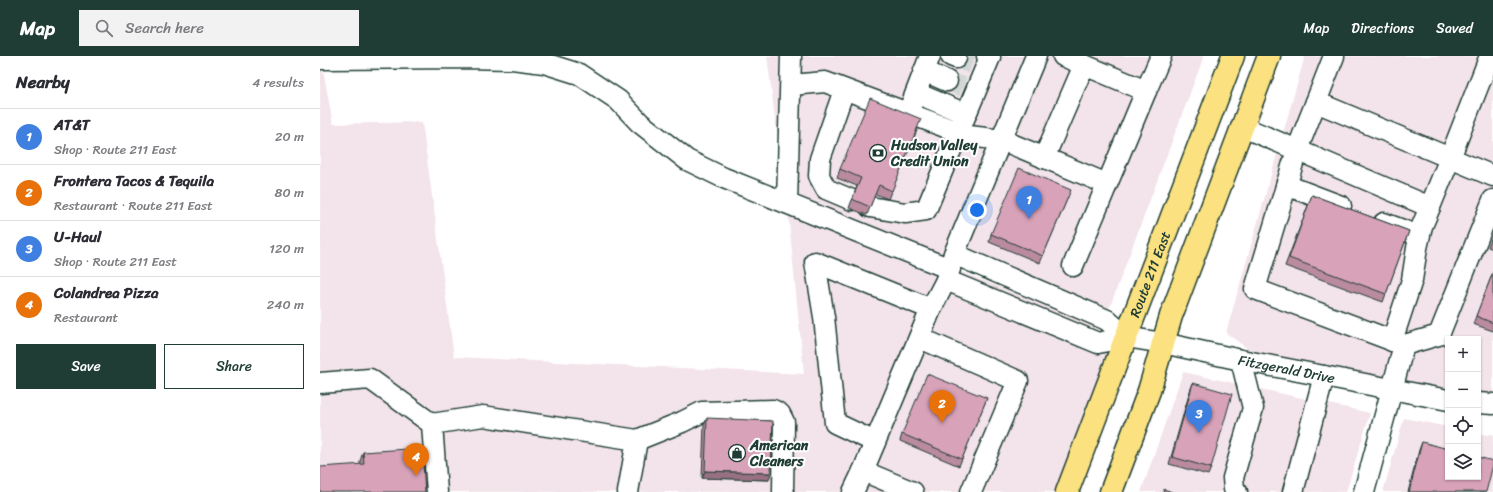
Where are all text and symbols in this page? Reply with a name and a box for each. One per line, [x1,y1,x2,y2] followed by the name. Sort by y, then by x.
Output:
[79,10,359,46] search box
[20,12,55,45] text: Map
[125,15,204,41] text: Search here
[1303,16,1329,41] text: Map
[1351,16,1414,41] text: Directions
[1436,16,1473,41] text: Saved
[93,17,115,39] icon: search
[16,67,70,97] text: Nearby
[252,71,304,94] text: 4 results
[54,112,90,138] text: AT&T
[26,125,32,148] text: 1
[275,125,304,148] text: 20 m
[890,133,978,174] place label: Hudson Valley Credit Union
[54,138,177,161] text: Shop · Route 211 East
[868,143,888,163] bank icon: Hudson Valley Credit Union
[54,168,214,194] text: Frontera Tacos & Tequila
[25,181,33,204] text: 2
[275,181,304,204] text: 80 m
[1016,186,1042,219] pin: 1
[54,194,213,217] text: Restaurant · Route 211 East
[967,200,987,220] your location
[54,224,101,250] text: U-Haul
[1123,228,1178,321] street label: Route 211 East
[25,237,33,260] text: 3
[269,237,304,260] text: 120 m
[54,250,177,273] text: Shop · Route 211 East
[54,280,159,306] text: Colandrea Pizza
[25,293,33,316] text: 4
[267,293,304,316] text: 240 m
[54,306,118,329] text: Restaurant
[1445,336,1481,480] map controls
[1445,336,1481,372] button: +
[16,344,156,389] button: Save
[164,344,304,389] button: Share
[1236,348,1337,391] street label: Fitzgerald Drive
[1445,372,1481,408] button: −
[929,390,955,423] pin: 2
[1186,400,1212,433] pin: 3
[1445,408,1481,444] button: locate
[749,433,809,474] place label: American Cleaners
[403,443,429,476] pin: 4
[727,443,747,463] shop icon: American Cleaners
[1445,444,1481,480] button: layers

